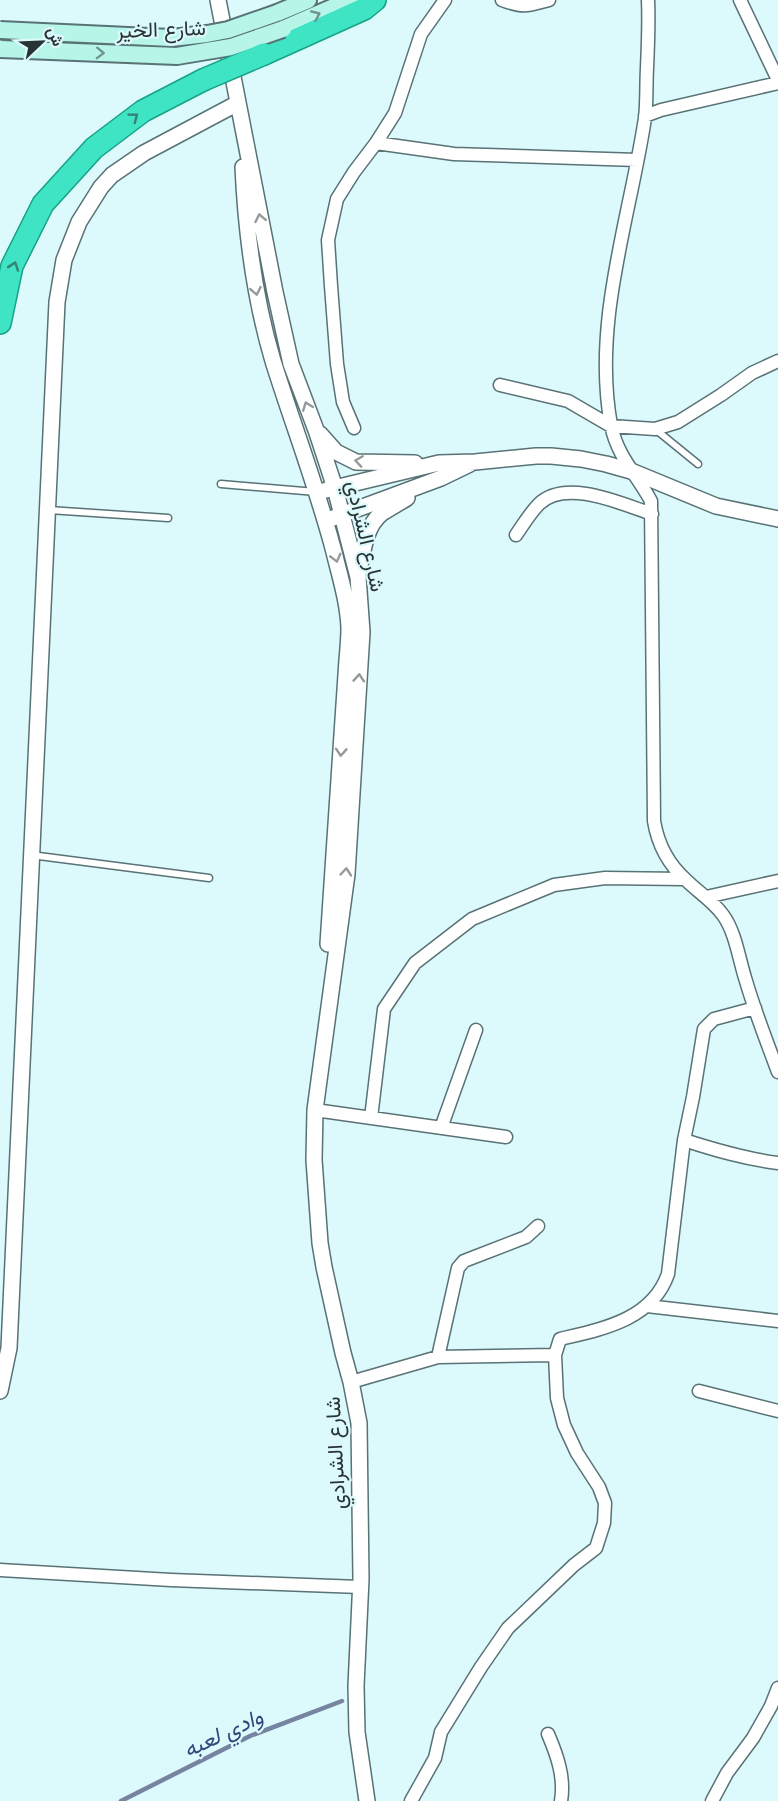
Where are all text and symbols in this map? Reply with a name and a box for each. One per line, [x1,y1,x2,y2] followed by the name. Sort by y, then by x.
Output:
[310,10,321,22] one-way arrow
[12,12,72,72] north arrow
[115,16,206,45] street label: شارع الخير
[43,24,67,49] text: ش
[96,47,105,60] one-way arrow
[128,114,139,125] one-way arrow
[254,213,267,223] one-way arrow
[6,261,19,272] one-way arrow
[249,286,262,296] one-way arrow
[302,402,314,413] one-way arrow
[355,455,364,467] one-way arrow
[336,478,390,595] street label: شارع الشرادي
[328,553,341,563] one-way arrow
[352,673,365,682] one-way arrow
[335,747,348,756] one-way arrow
[339,868,352,877] one-way arrow
[321,1396,355,1510] street label: شارع الشرادي
[179,1704,269,1767] water label: وادي لعبه

